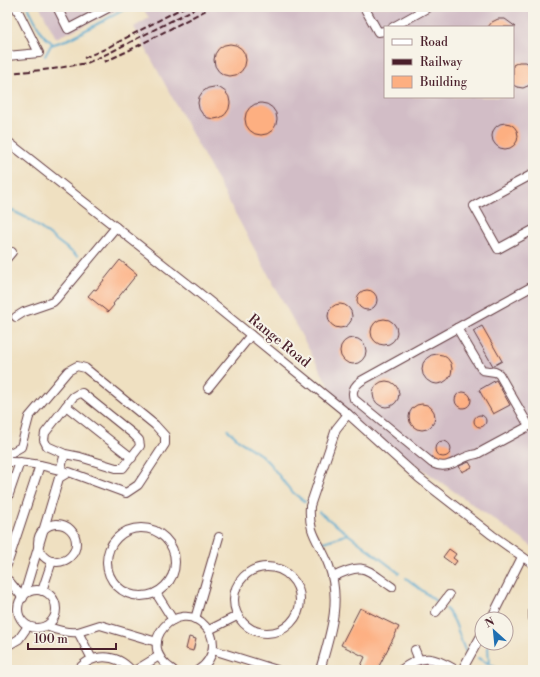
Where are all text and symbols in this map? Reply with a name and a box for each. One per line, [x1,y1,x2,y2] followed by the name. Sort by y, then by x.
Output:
[384,26,514,98] legend
[420,35,448,50] text: Road
[420,55,462,70] text: Railway
[419,75,468,90] text: Building
[244,310,314,372] street label: Range Road
[474,611,514,651] north arrow
[483,615,497,631] text: N
[28,625,116,651] scale bar
[34,632,68,647] text: 100 m

